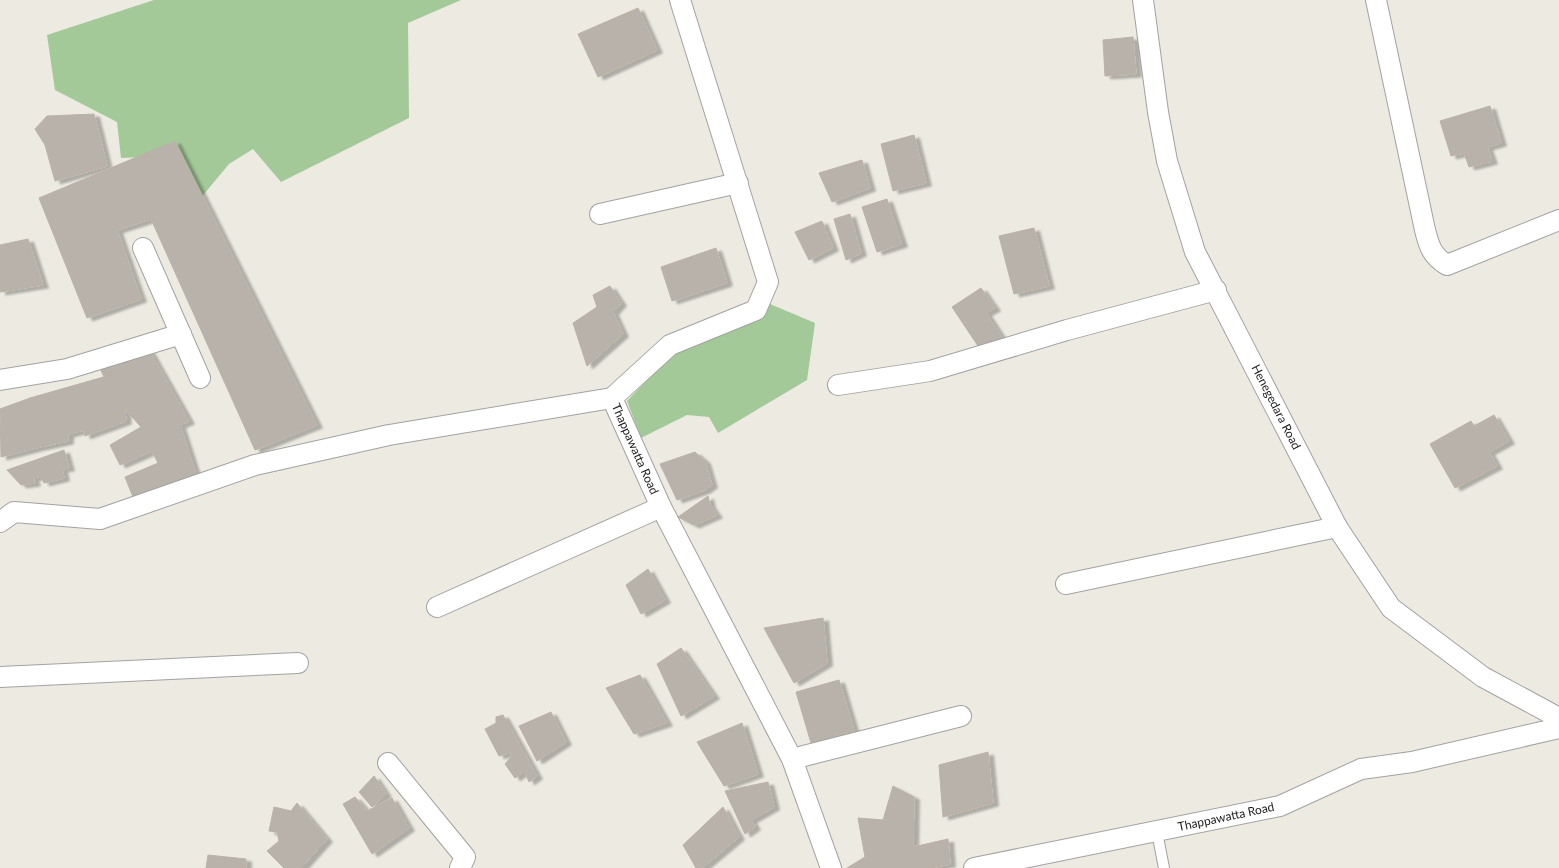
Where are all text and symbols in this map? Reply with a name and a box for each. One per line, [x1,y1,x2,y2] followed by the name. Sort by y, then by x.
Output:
[1249,362,1304,452] street label: Henegedara Road
[609,401,662,497] street label: Thappawatta Road
[1176,799,1275,834] street label: Thappawatta Road

